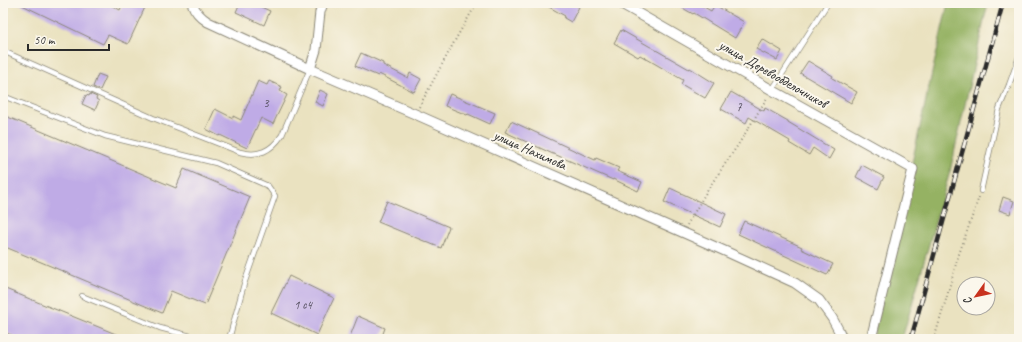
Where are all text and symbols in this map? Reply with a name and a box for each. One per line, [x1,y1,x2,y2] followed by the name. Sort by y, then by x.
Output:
[28,26,109,52] scale bar
[34,32,56,48] text: 50 m
[715,36,833,113] street label: улица Деревообделочников
[263,95,270,111] house number: 3
[736,99,742,115] house number: 7
[490,126,570,174] street label: улица Нахимова
[956,276,996,316] north arrow
[959,294,975,308] text: С
[294,297,314,313] house number: 1 с4

